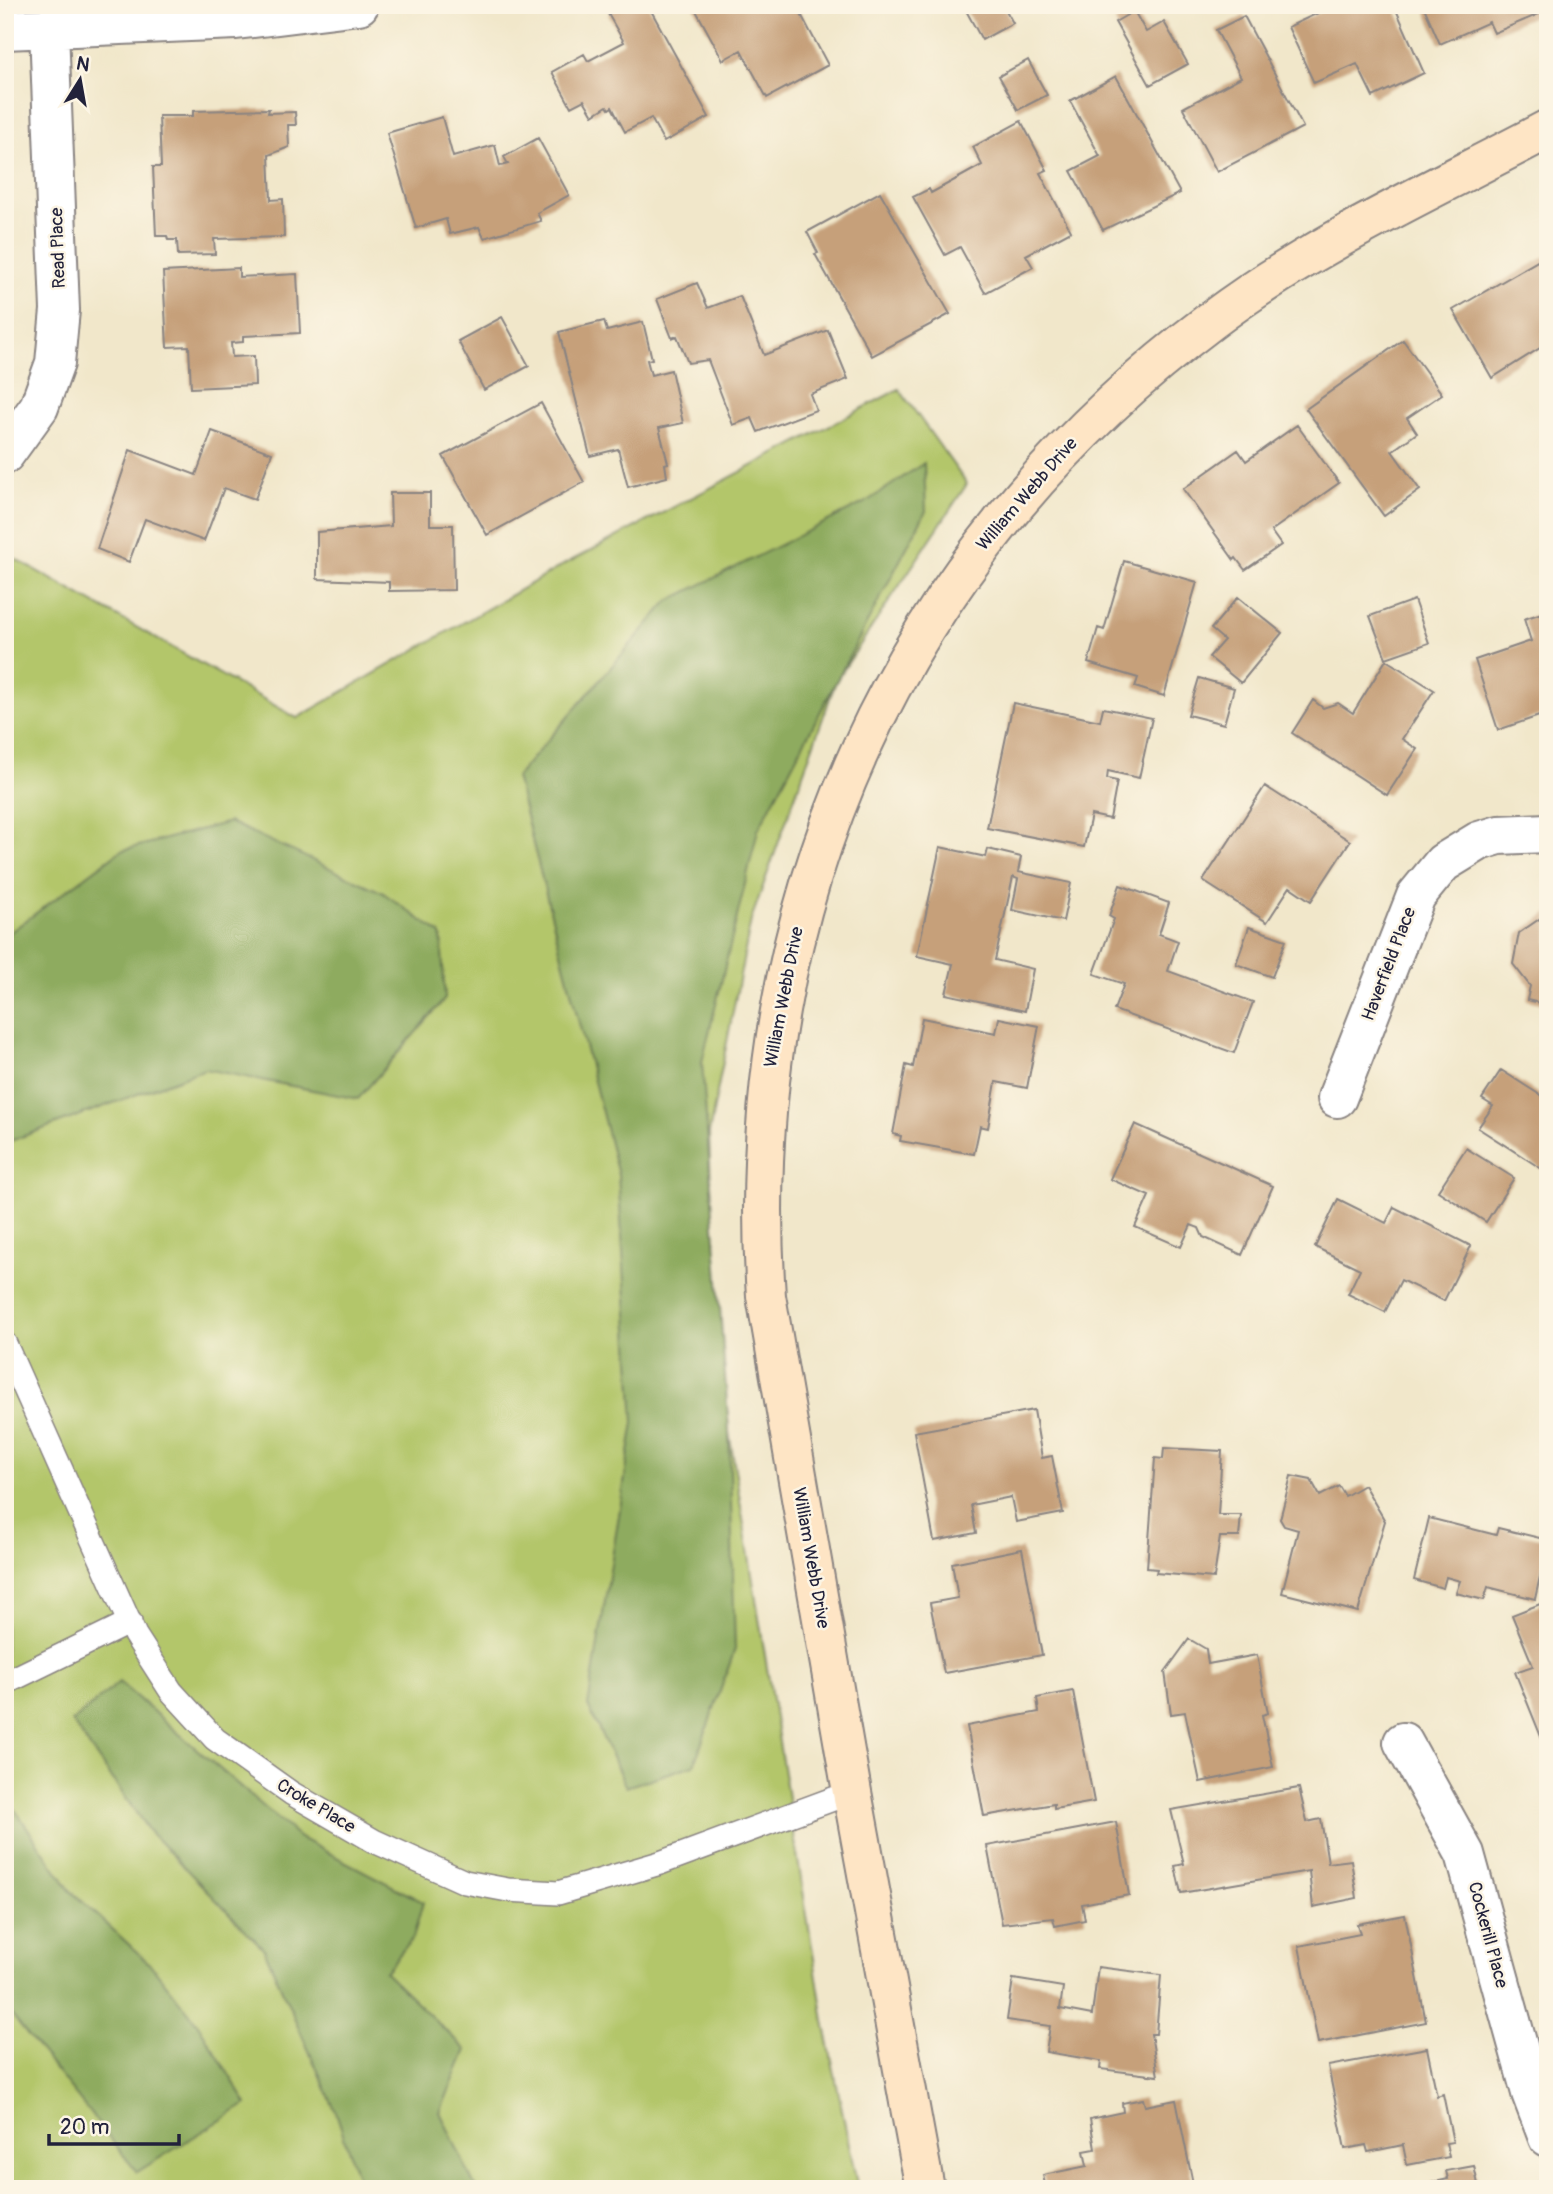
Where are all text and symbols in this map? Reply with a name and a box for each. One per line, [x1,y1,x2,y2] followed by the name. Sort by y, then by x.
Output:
[46,46,116,116] north arrow
[74,51,92,77] text: N
[45,207,71,289] street label: Read Place
[971,432,1083,555] street label: William Webb Drive
[1357,904,1421,1024] street label: Haverfield Place
[759,925,809,1069] street label: William Webb Drive
[787,1486,835,1630] street label: William Webb Drive
[272,1774,360,1839] street label: Croke Place
[1463,1879,1513,1991] street label: Cockerill Place
[49,2103,178,2147] scale bar
[60,2114,109,2141] text: 20 m

